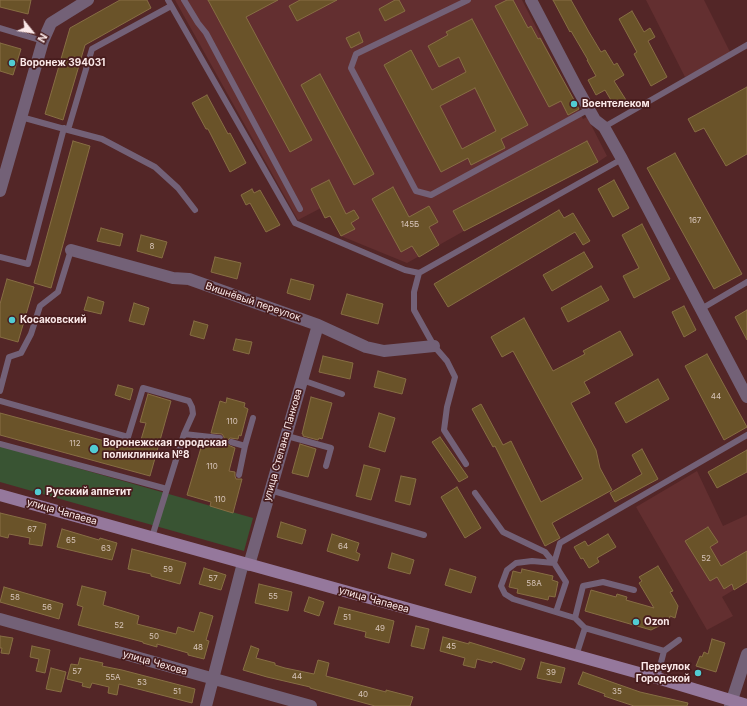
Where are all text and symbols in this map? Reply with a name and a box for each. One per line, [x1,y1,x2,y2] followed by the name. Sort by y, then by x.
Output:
[12,12,52,52] north arrow
[34,31,51,45] text: N
[20,57,105,69] place label: Воронеж 394031
[7,58,17,68] marker: Воронеж 394031
[582,98,650,110] place label: Воентелеком
[569,99,579,109] marker: Воентелеком
[689,216,701,226] house number: 167
[401,220,419,230] house number: 145Б
[150,242,154,252] house number: 8
[204,280,302,324] street label: Вишнёвый переулок
[20,314,86,326] place label: Косаковский
[7,315,17,325] marker: Косаковский
[261,388,305,502] street label: улица Степана Панкова
[711,392,721,402] house number: 44
[226,417,238,427] house number: 110
[103,437,227,460] place label: Воронежская городская поликлиника №8
[69,439,81,449] house number: 112
[88,443,100,455] marker: Воронежская городская поликлиника №8
[206,462,218,472] house number: 110
[46,486,131,498] place label: Русский аппетит
[33,487,43,497] marker: Русский аппетит
[214,495,226,505] house number: 110
[26,496,98,528] street label: улица Чапаева
[27,525,37,535] house number: 67
[66,536,76,546] house number: 65
[338,542,348,552] house number: 64
[101,544,111,554] house number: 63
[701,554,711,564] house number: 52
[163,565,173,575] house number: 59
[208,574,218,584] house number: 57
[526,579,542,589] house number: 58А
[338,584,410,616] street label: улица Чапаева
[268,592,278,602] house number: 55
[10,593,20,603] house number: 58
[42,603,52,613] house number: 56
[343,613,351,623] house number: 51
[644,616,670,628] place label: Ozon
[631,617,641,627] marker: Ozon
[114,621,124,631] house number: 52
[375,624,385,634] house number: 49
[149,632,159,642] house number: 50
[446,642,456,652] house number: 45
[193,643,203,653] house number: 48
[121,648,189,678] street label: улица Чехова
[636,661,690,684] place label: Переулок Городской
[72,667,82,677] house number: 57
[546,668,556,678] house number: 39
[693,668,703,678] marker: Переулок Городской
[292,672,302,682] house number: 44
[105,673,121,683] house number: 55А
[137,678,147,688] house number: 53
[173,687,181,697] house number: 51
[612,687,622,697] house number: 35
[358,690,368,700] house number: 40

